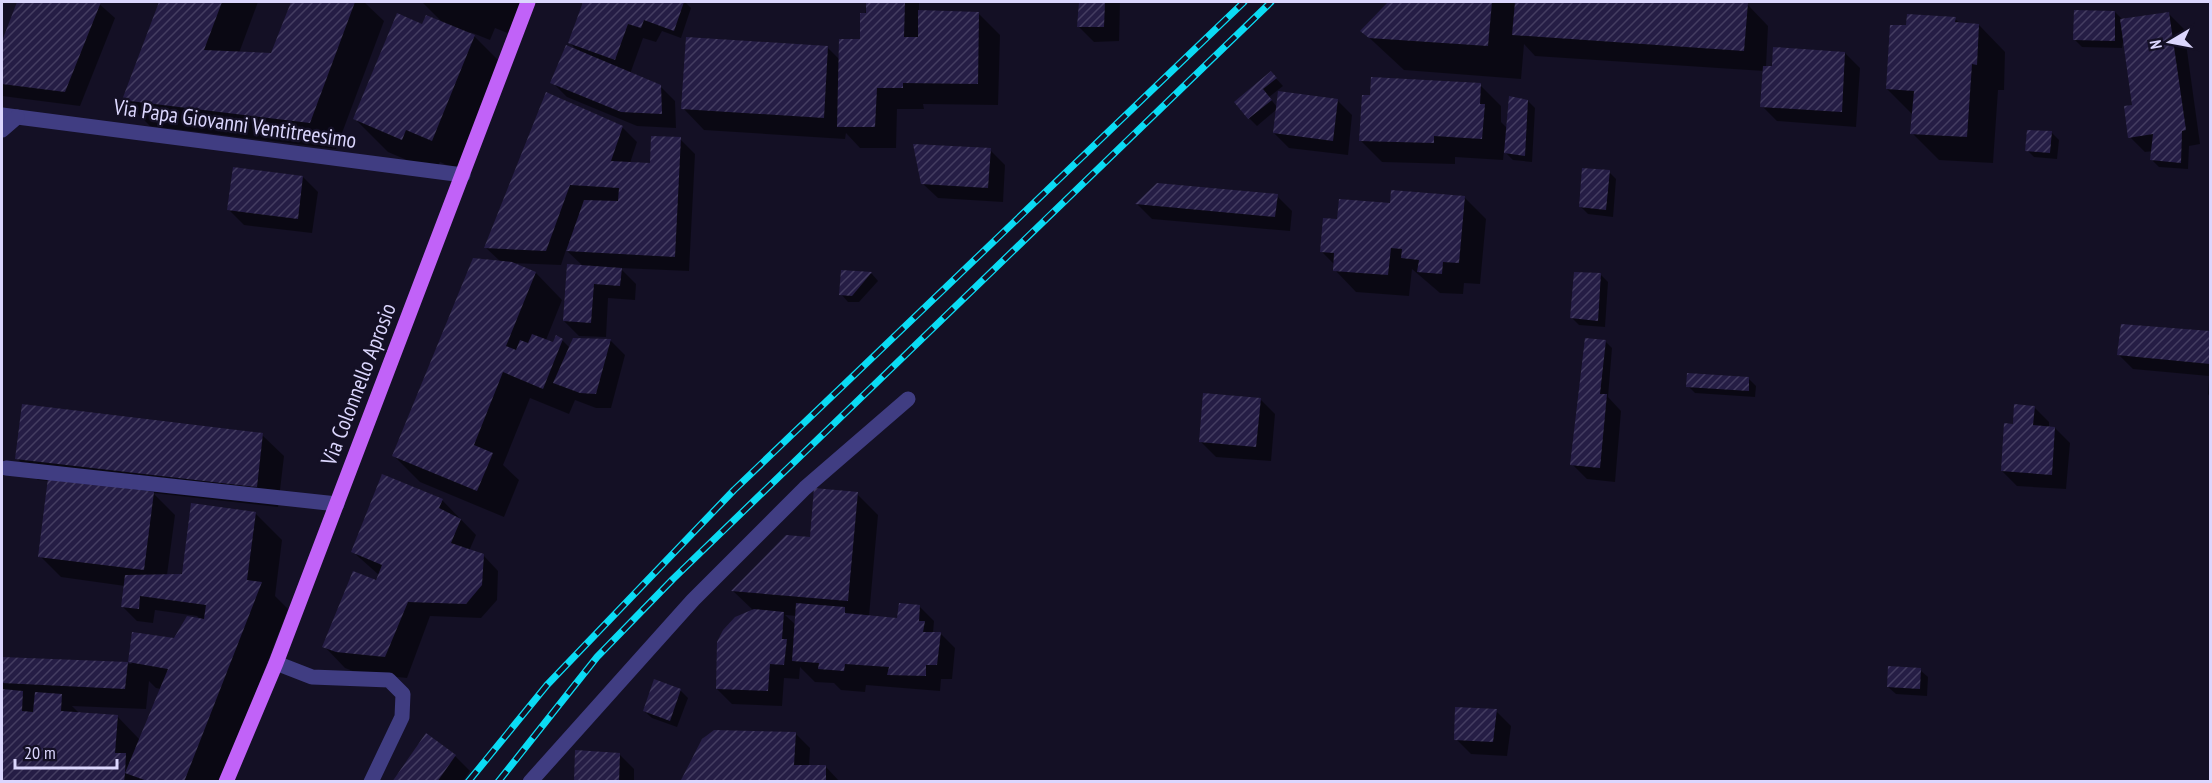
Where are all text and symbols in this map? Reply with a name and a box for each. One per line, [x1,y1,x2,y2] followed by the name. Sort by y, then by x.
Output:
[2140,12,2200,72] north arrow
[2145,39,2166,51] text: N
[111,92,358,154] street label: Via Papa Giovanni Ventitreesimo
[314,299,402,470] street label: Via Colonnello Aprosio
[15,732,117,770] scale bar
[24,741,56,764] text: 20 m

